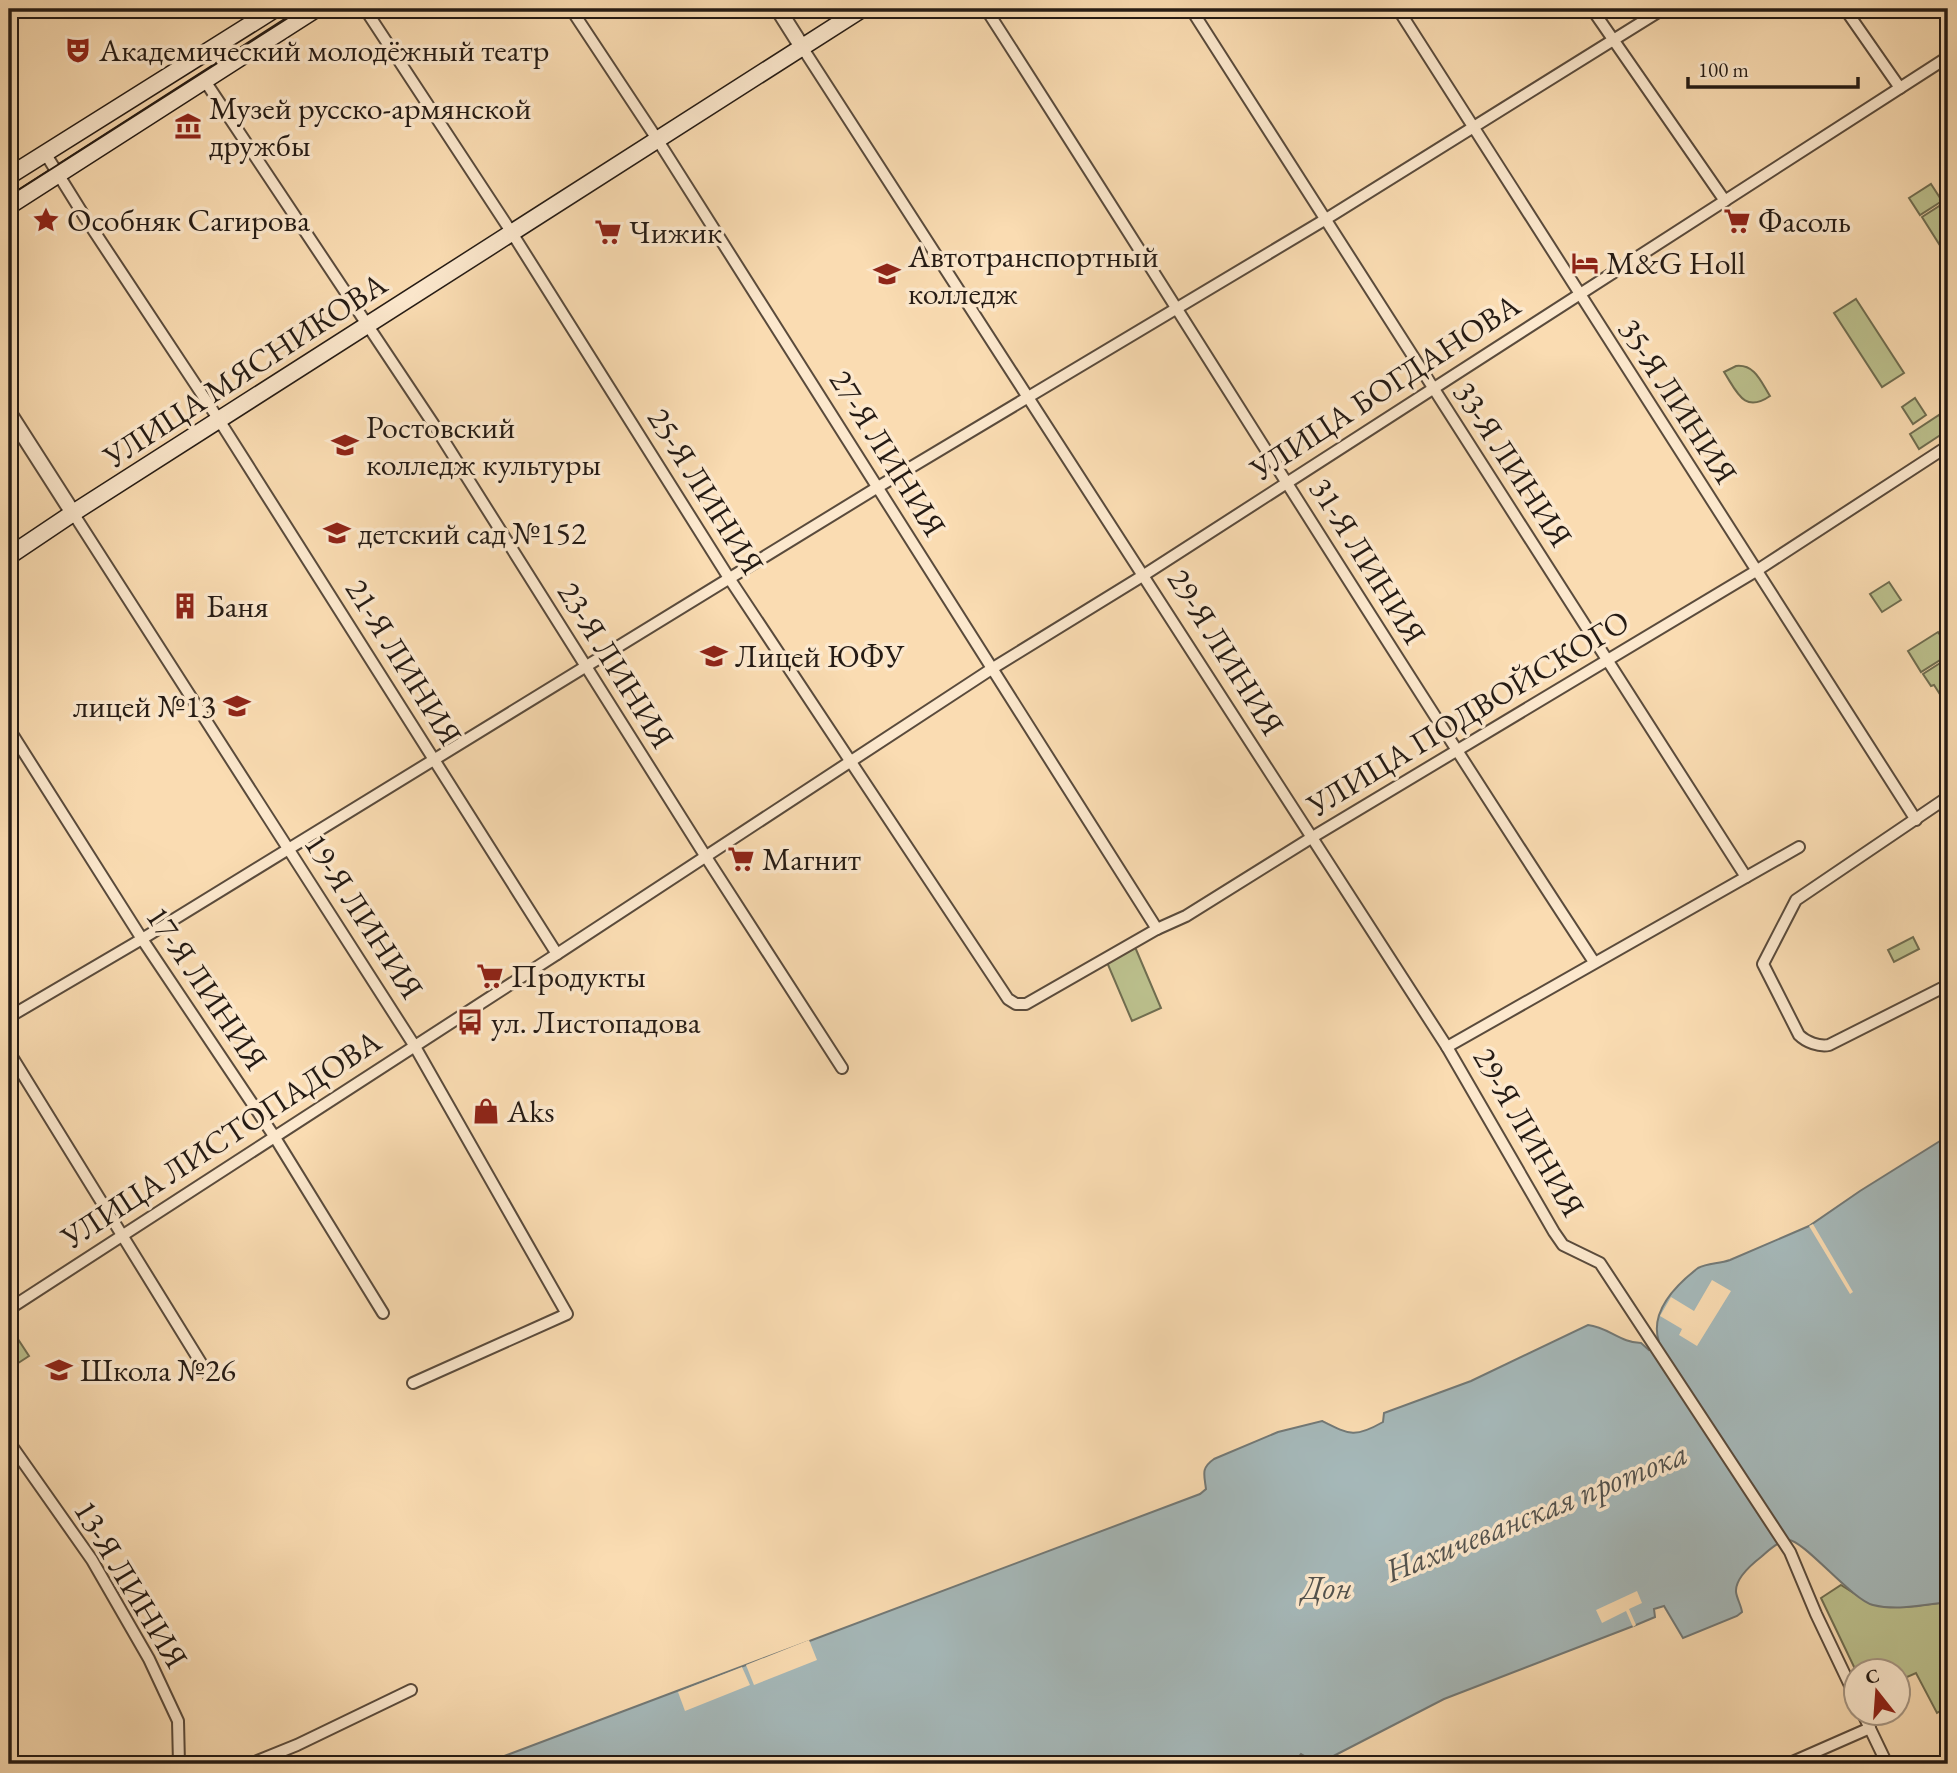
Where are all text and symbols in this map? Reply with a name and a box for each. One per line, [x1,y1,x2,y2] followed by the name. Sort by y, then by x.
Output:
[98,29,549,71] place label: Академический молодёжный театр
[63,35,93,65] theatre icon: Академический молодёжный театр
[1688,46,1857,90] scale bar
[1698,56,1749,83] text: 100 m
[209,87,531,166] place label: Музей русско-армянской дружбы
[173,111,203,141] museum icon: Музей русско-армянской дружбы
[67,199,310,241] place label: Особняк Сагирова
[1758,200,1851,242] place label: Фасоль
[31,205,61,235] place icon: Особняк Сагирова
[1722,206,1752,236] supermarket icon: Фасоль
[629,211,722,253] place label: Чижик
[593,217,623,247] supermarket icon: Чижик
[907,235,1159,314] place label: Автотранспортный колледж
[1606,242,1746,284] place label: M&G Holl
[1570,248,1600,278] hotel icon: M&G Holl
[872,259,902,289] school or university icon: Автотранспортный колледж
[94,262,395,478] street label: УЛИЦА МЯСНИКОВА
[1241,283,1529,491] street label: УЛИЦА БОГДАНОВА
[1609,310,1747,492] street label: 35-Я ЛИНИЯ
[820,362,956,544] street label: 27-Я ЛИНИЯ
[1444,373,1582,555] street label: 33-Я ЛИНИЯ
[638,400,774,582] street label: 25-Я ЛИНИЯ
[366,406,601,485] place label: Ростовский колледж культуры
[330,430,360,460] school or university icon: Ростовский колледж культуры
[1300,470,1436,652] street label: 31-Я ЛИНИЯ
[358,512,587,554] place label: детский сад №152
[322,518,352,548] school or university icon: детский сад №152
[1158,561,1294,743] street label: 29-Я ЛИНИЯ
[336,571,472,753] street label: 21-Я ЛИНИЯ
[548,574,684,756] street label: 23-Я ЛИНИЯ
[206,585,269,627] place label: Баня
[170,591,200,621] building icon: Баня
[1298,600,1637,826] street label: УЛИЦА ПОДВОЙСКОГО
[735,635,905,677] place label: Лицей ЮФУ
[699,641,729,671] school or university icon: Лицей ЮФУ
[73,685,216,727] place label: лицей №13
[222,691,252,721] school or university icon: лицей №13
[295,825,433,1007] street label: 19-Я ЛИНИЯ
[762,838,861,880] place label: Магнит
[726,844,756,874] supermarket icon: Магнит
[137,898,277,1078] street label: 17-Я ЛИНИЯ
[511,955,646,997] place label: Продукты
[475,961,505,991] supermarket icon: Продукты
[491,1001,701,1043] place label: ул. Листопадова
[455,1007,485,1037] bus stop icon: ул. Листопадова
[52,1019,390,1259] street label: УЛИЦА ЛИСТОПАДОВА
[1464,1040,1594,1224] street label: 29-Я ЛИНИЯ
[506,1090,555,1132] place label: Aks
[471,1096,501,1126] shop icon: Aks
[80,1349,236,1391] place label: Школа №26
[44,1355,74,1385] school or university icon: Школа №26
[1378,1431,1694,1592] water label: Нахичеванская протока
[64,1492,198,1676] street label: 13-Я ЛИНИЯ
[1298,1566,1353,1609] water label: Дон
[1842,1658,1912,1728] north arrow
[1862,1662,1882,1690] text: С

